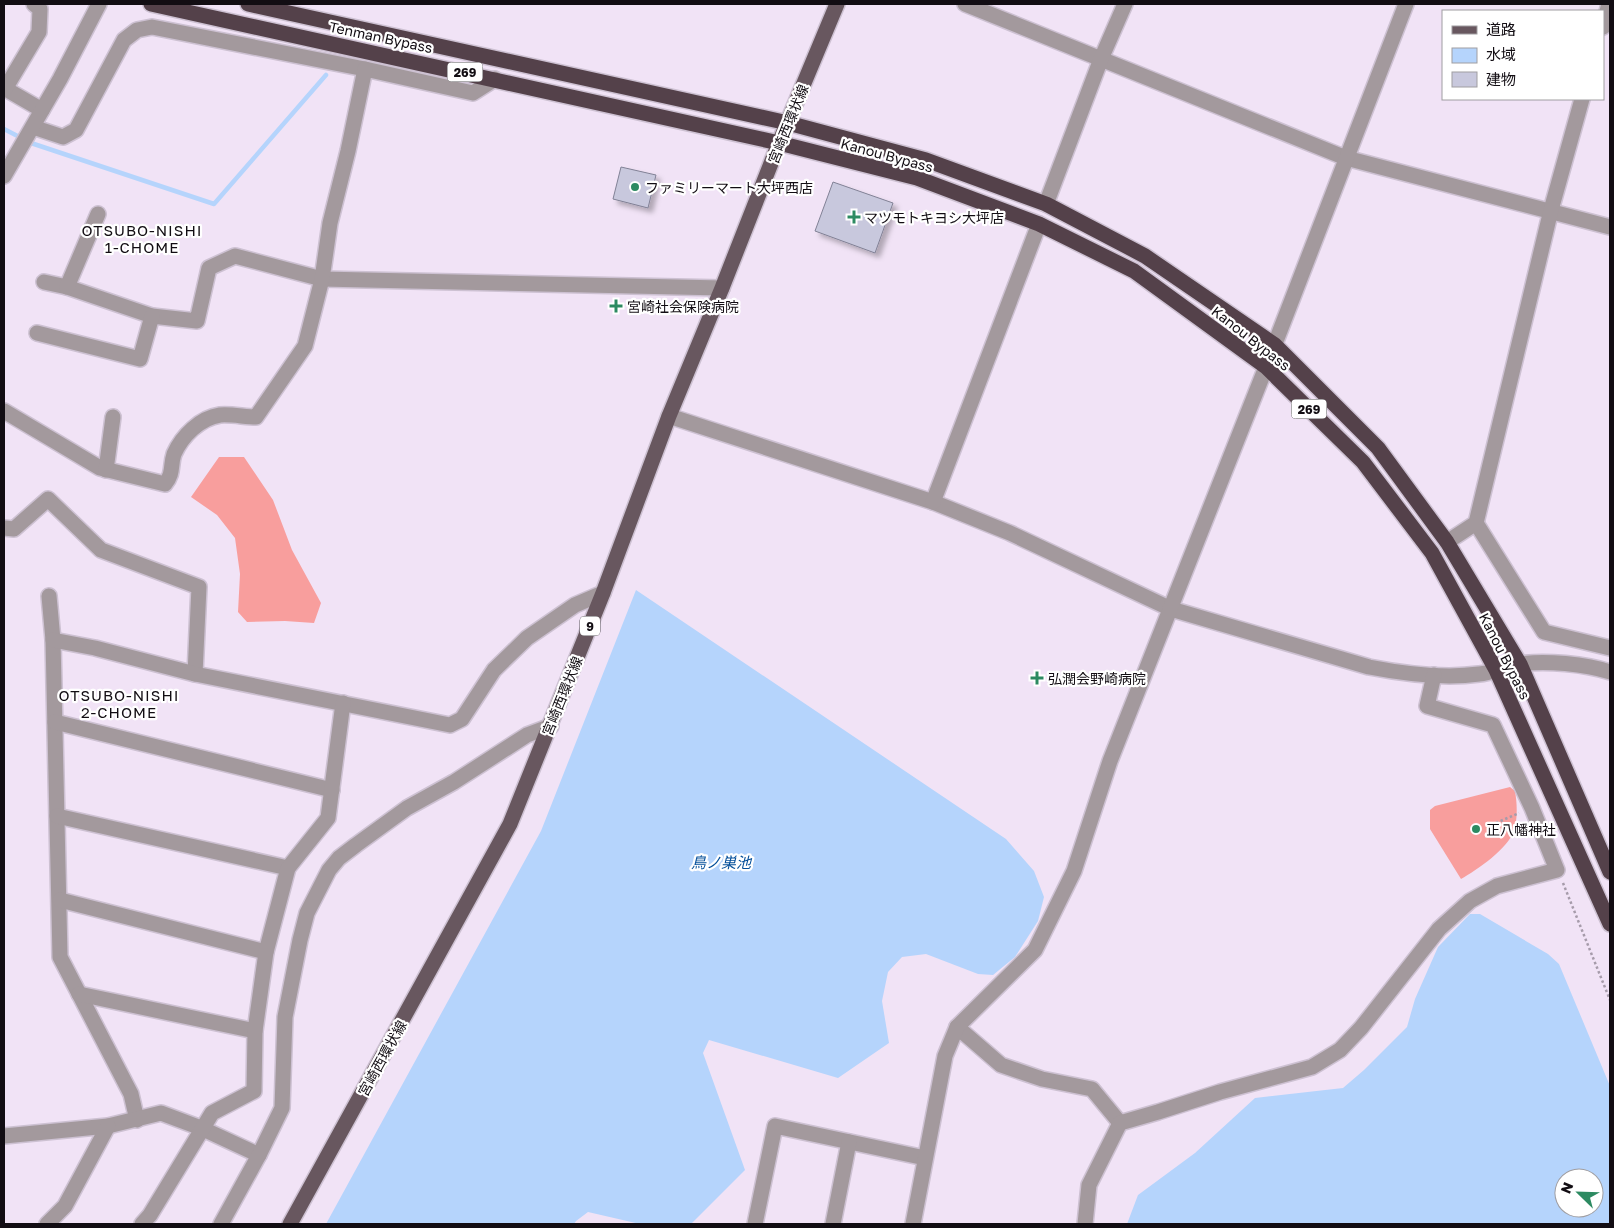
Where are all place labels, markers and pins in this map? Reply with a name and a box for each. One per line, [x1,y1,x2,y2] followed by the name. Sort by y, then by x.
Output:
[645,179,813,196] place label: ファミリーマート大坪西店
[629,181,641,193] marker: ファミリーマート大坪西店
[864,209,1004,226] place label: マツモトキヨシ大坪店
[848,211,860,223] marker: マツモトキヨシ大坪店
[627,298,739,315] place label: 宮崎社会保険病院
[609,299,623,313] marker: 宮崎社会保険病院
[1048,670,1146,687] place label: 弘潤会野崎病院
[1030,671,1044,685] marker: 弘潤会野崎病院
[1486,821,1556,838] place label: 正八幡神社
[1470,823,1482,835] marker: 正八幡神社

